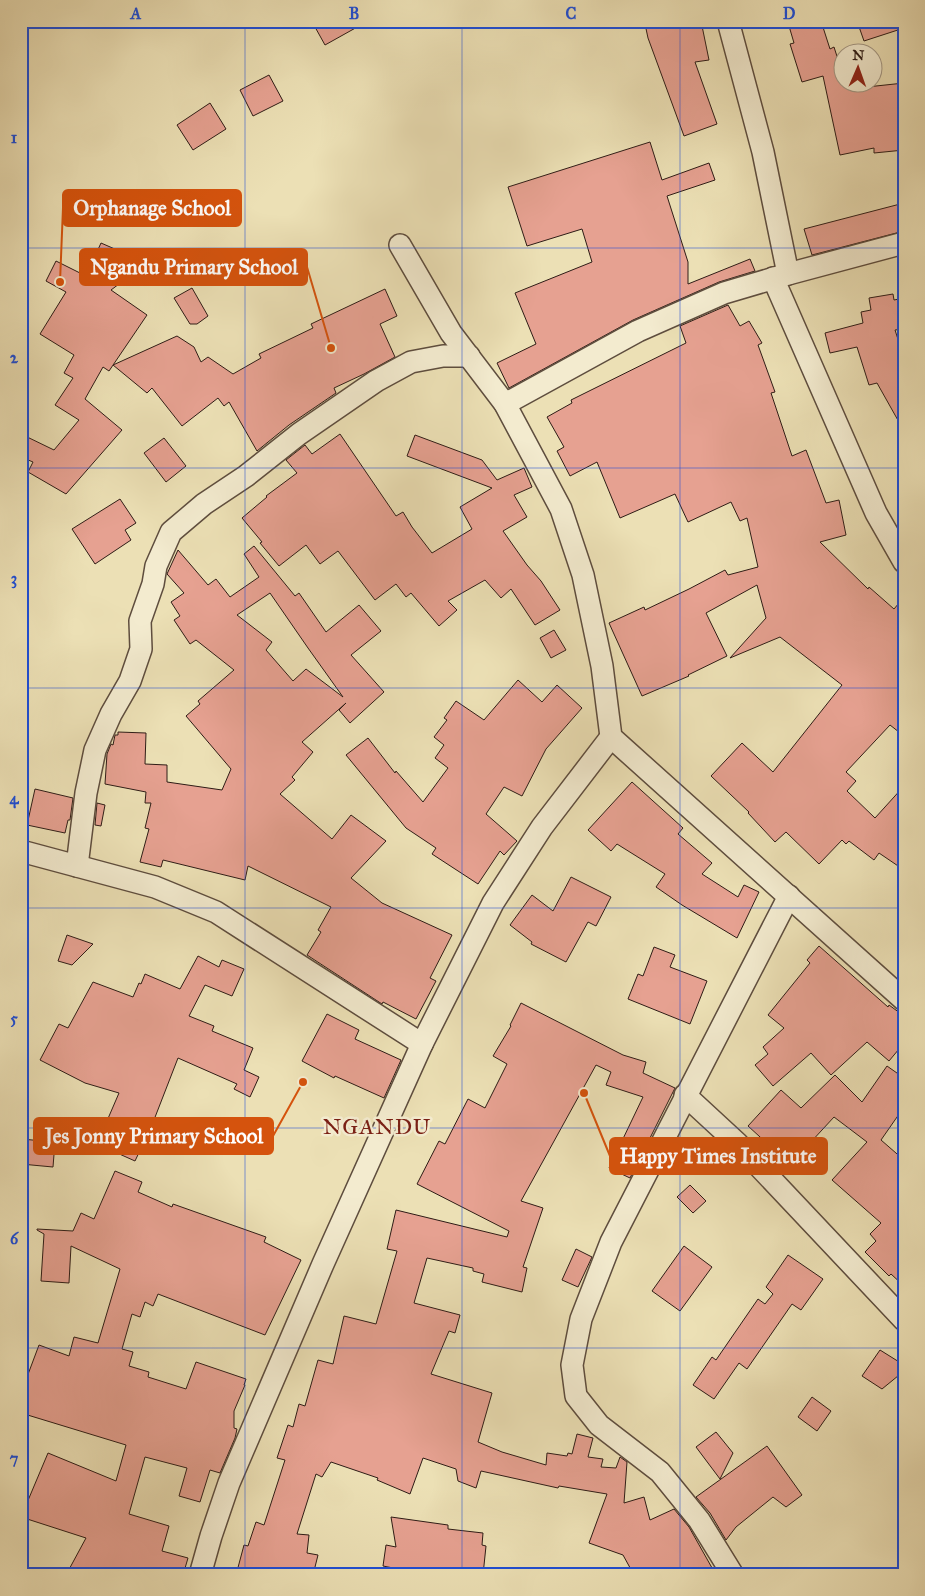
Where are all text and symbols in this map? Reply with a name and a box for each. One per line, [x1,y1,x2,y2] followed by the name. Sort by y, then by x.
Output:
[130,4,142,23] text: A
[349,4,359,23] text: B
[566,4,577,23] text: C
[783,4,796,23] text: D
[832,42,882,92] north arrow
[852,47,865,64] text: N
[11,128,18,147] text: 1
[63,190,241,226] callout: Orphanage School
[73,195,232,221] text: Orphanage School
[80,249,307,285] callout: Ngandu Primary School
[90,254,299,280] text: Ngandu Primary School
[10,348,19,367] text: 2
[11,569,17,589] text: 3
[10,789,20,809] text: 4
[10,1009,18,1028] text: 5
[323,1113,431,1140] district label: NGANDU
[34,1118,273,1154] callout: Jes Jonny Primary School
[42,1123,265,1150] text: Jes Jonny Primary School
[610,1138,827,1174] callout: Happy Times Institute
[620,1143,817,1169] text: Happy Times Institute
[10,1229,19,1248] text: 6
[10,1449,19,1468] text: 7

